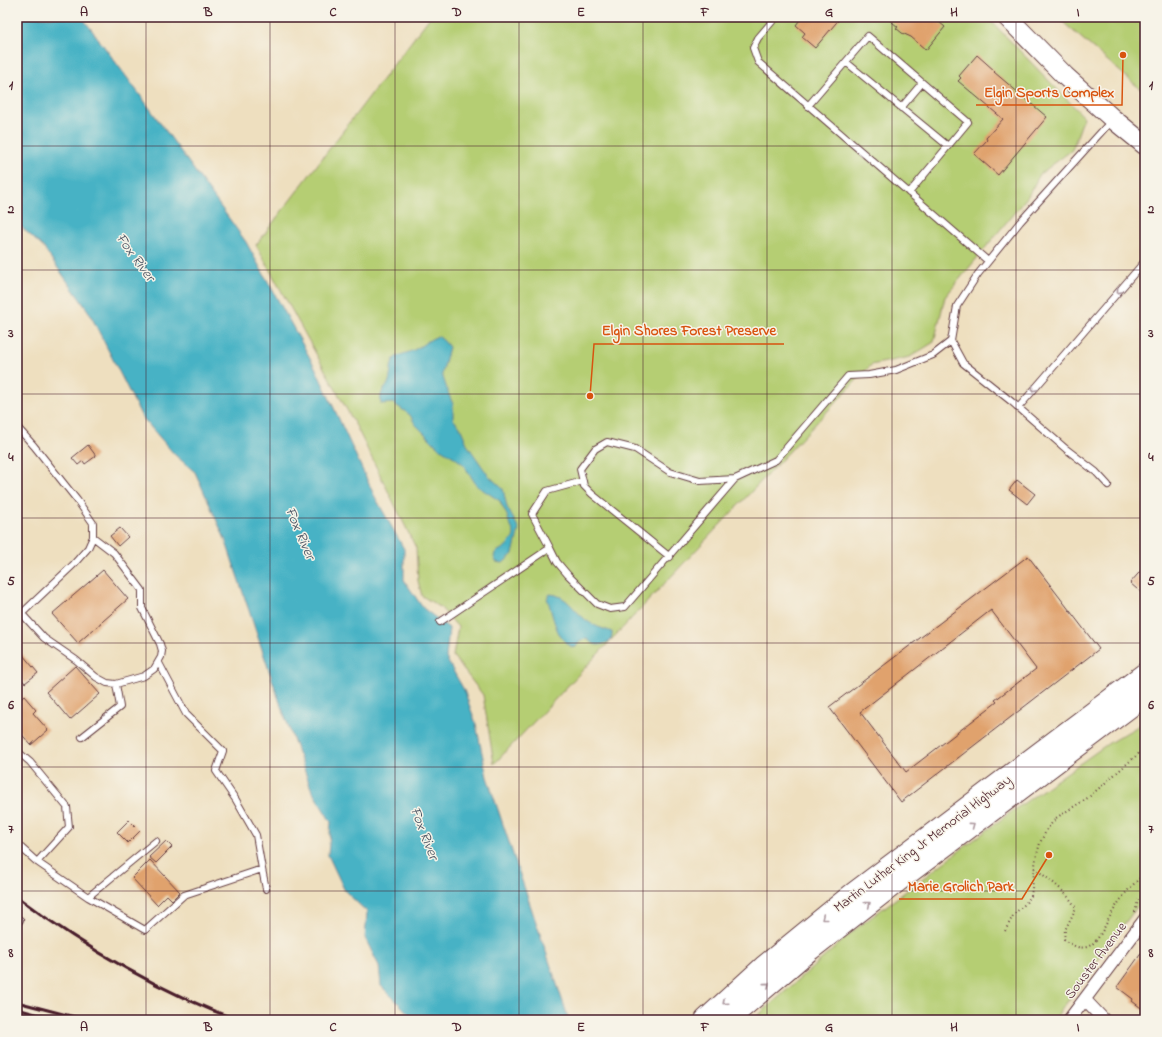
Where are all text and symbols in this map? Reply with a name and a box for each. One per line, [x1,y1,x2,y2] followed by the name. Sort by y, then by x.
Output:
[80,3,88,22] text: A
[203,3,213,22] text: B
[329,3,337,22] text: C
[451,3,462,22] text: D
[577,3,585,22] text: E
[700,3,710,22] text: F
[825,3,833,22] text: G
[950,3,958,22] text: H
[1076,3,1080,22] text: I
[9,76,14,95] text: 1
[1149,76,1154,95] text: 1
[976,78,1122,105] callout: Elgin Sports Complex
[984,82,1114,106] text: Elgin Sports Complex
[7,200,15,219] text: 2
[1147,200,1155,219] text: 2
[110,229,162,288] water label: Fox River
[1117,286,1124,293] one-way arrow
[594,317,784,344] callout: Elgin Shores Forest Preserve
[602,320,778,344] text: Elgin Shores Forest Preserve
[7,324,14,343] text: 3
[1147,324,1154,343] text: 3
[1032,384,1039,392] one-way arrow
[7,448,14,467] text: 4
[1147,448,1154,467] text: 4
[279,504,322,565] water label: Fox River
[7,572,15,591] text: 5
[1147,572,1155,591] text: 5
[7,696,14,715] text: 6
[1147,696,1154,715] text: 6
[830,770,1017,919] street label: Martin Luther King Jr Memorial Highway
[404,804,445,865] water label: Fox River
[8,820,14,839] text: 7
[1148,820,1154,839] text: 7
[967,823,974,830] one-way arrow
[899,872,1022,899] callout: Marie Grolich Park
[908,876,1015,898] text: Marie Grolich Park
[864,901,871,908] one-way arrow
[821,913,828,920] one-way arrow
[1060,917,1133,1004] street label: Souster Avenue
[8,944,14,963] text: 8
[1148,944,1154,963] text: 8
[763,983,770,990] one-way arrow
[722,998,730,1005] one-way arrow
[80,1018,88,1037] text: A
[203,1018,213,1037] text: B
[329,1018,337,1037] text: C
[451,1018,462,1037] text: D
[577,1018,585,1037] text: E
[700,1018,710,1037] text: F
[825,1018,833,1037] text: G
[950,1018,958,1037] text: H
[1076,1018,1080,1037] text: I

